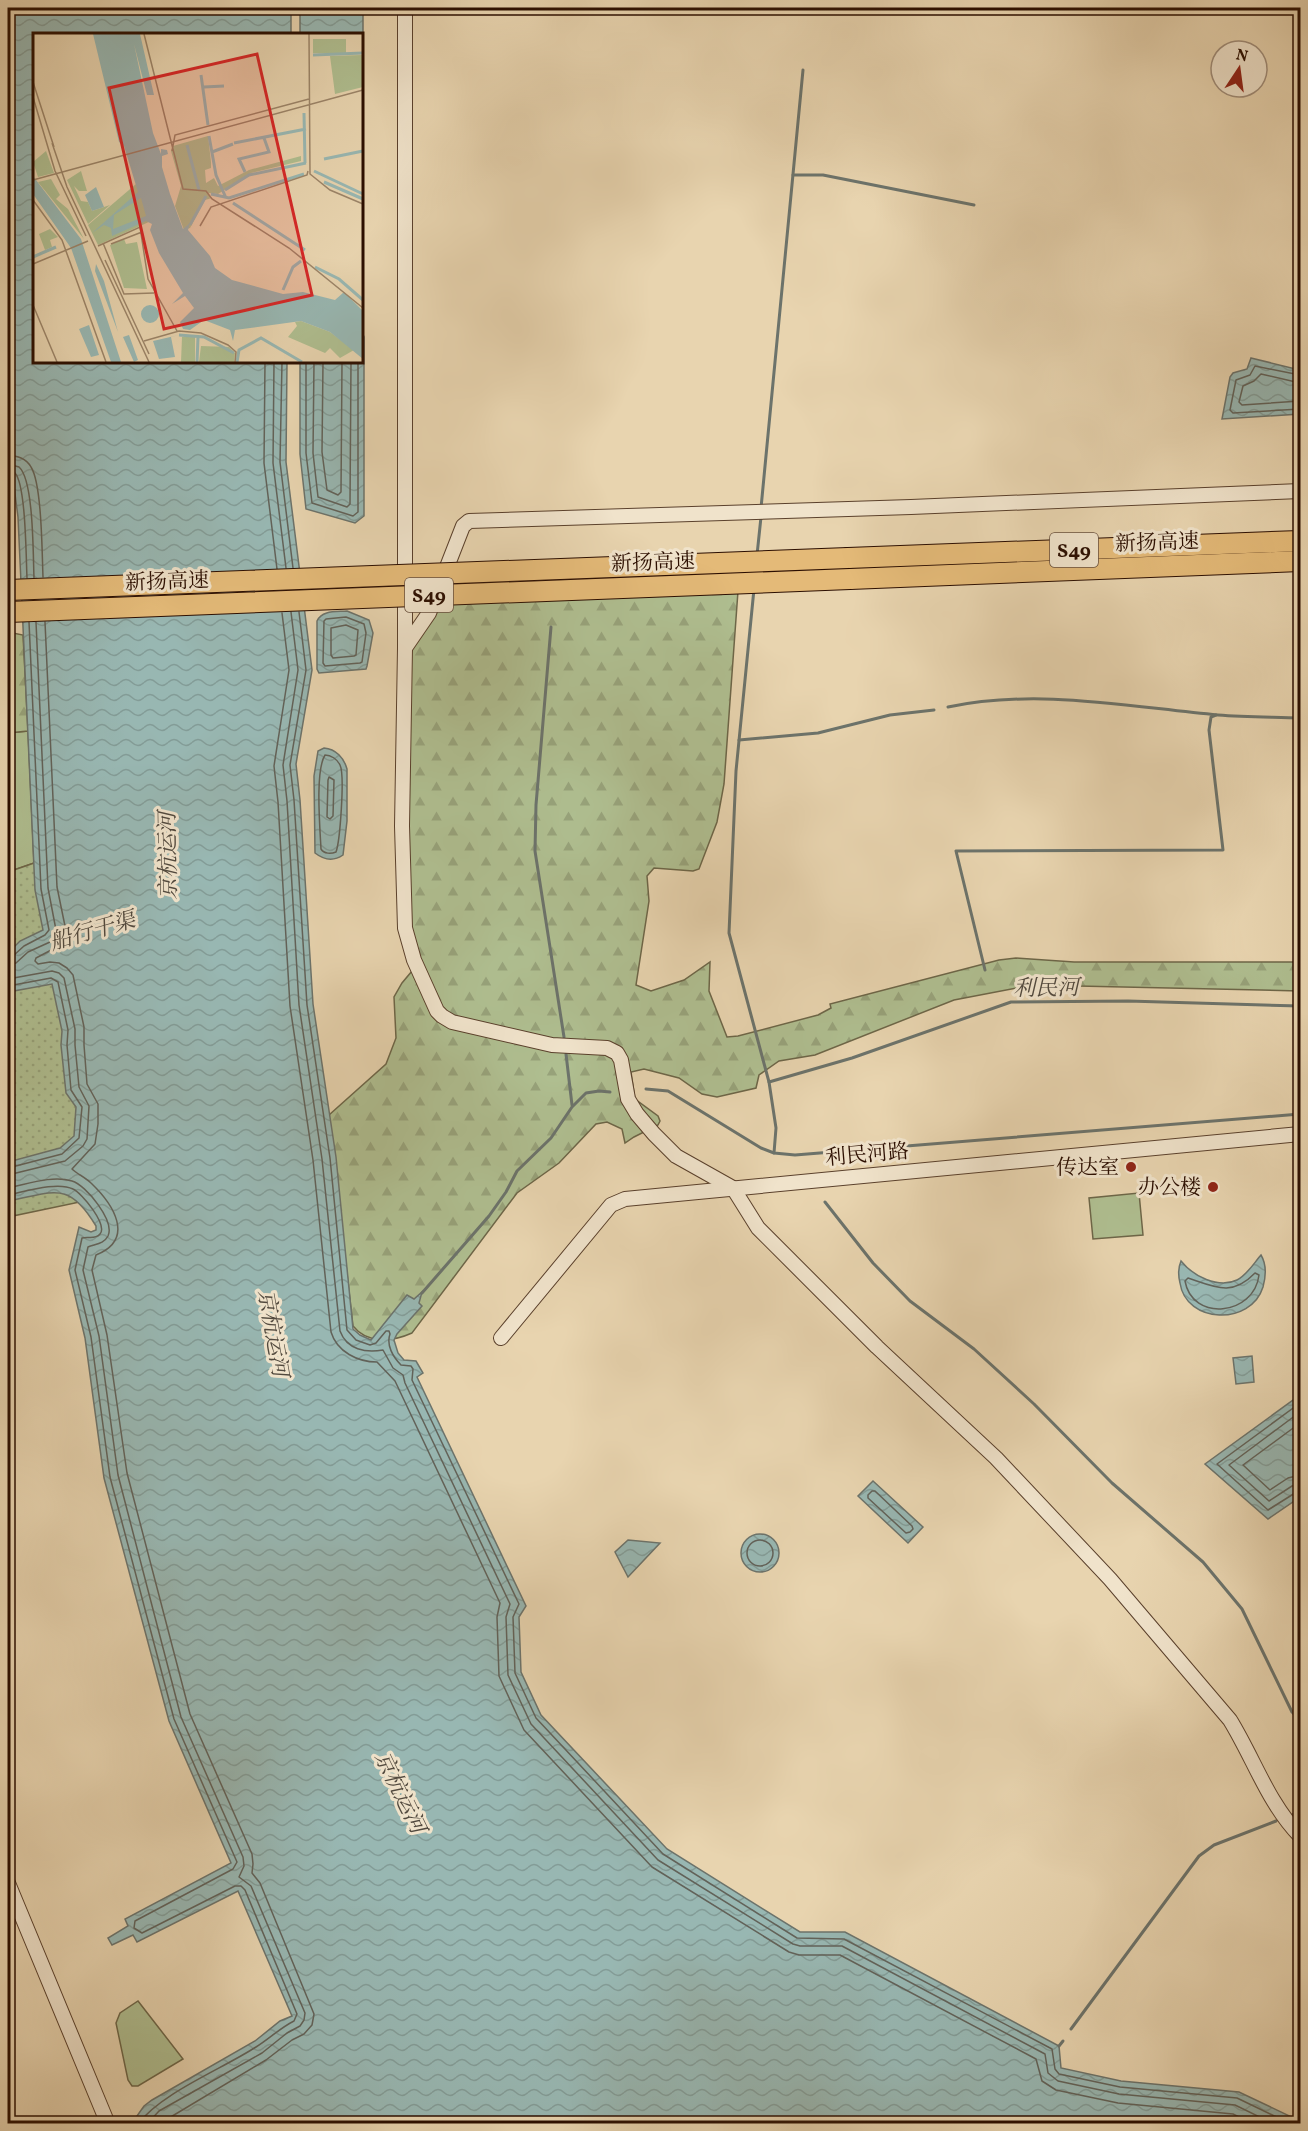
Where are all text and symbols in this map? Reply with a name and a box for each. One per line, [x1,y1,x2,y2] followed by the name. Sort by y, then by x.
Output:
[33,33,363,363] inset map
[1209,39,1269,99] north arrow
[1234,44,1250,68] text: N
[1115,528,1200,559] street label: 新扬高速
[1050,533,1098,567] road number: S49
[611,548,696,579] street label: 新扬高速
[125,567,210,598] street label: 新扬高速
[405,578,453,612] road number: S49
[153,808,186,900] water label: 京杭运河
[46,905,142,959] water label: 船行干渠
[1013,973,1083,1006] water label: 利民河
[824,1137,910,1174] street label: 利民河路
[1056,1154,1119,1183] place label: 传达室
[1124,1160,1138,1174] marker: 传达室
[1138,1174,1201,1203] place label: 办公楼
[1206,1180,1220,1194] marker: 办公楼
[249,1287,295,1383] water label: 京杭运河
[366,1747,434,1843] water label: 京杭运河

